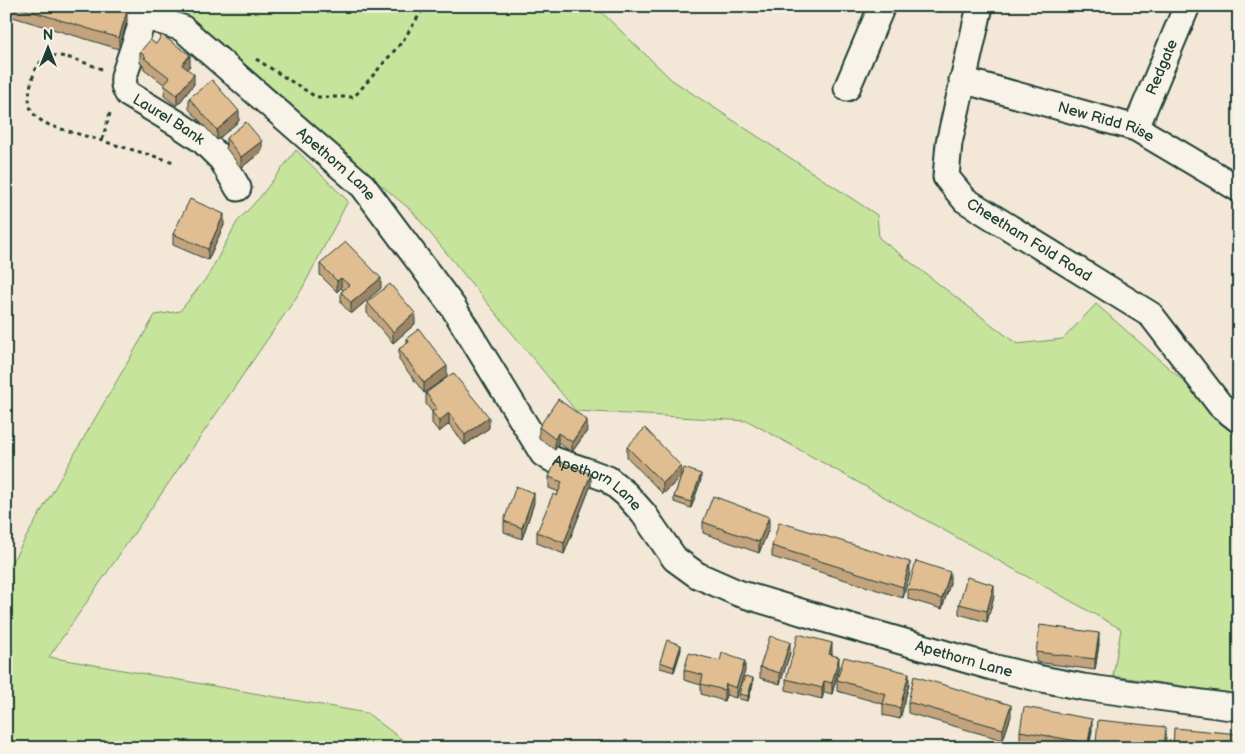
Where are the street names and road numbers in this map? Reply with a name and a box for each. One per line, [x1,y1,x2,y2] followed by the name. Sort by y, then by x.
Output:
[1141,36,1182,98] street label: Redgate
[129,90,209,149] street label: Laurel Bank
[1056,97,1158,146] street label: New Ridd Rise
[293,123,380,204] street label: Apethorn Lane
[963,194,1095,286] street label: Cheetham Fold Road
[551,451,646,515] street label: Apethorn Lane
[913,636,1015,681] street label: Apethorn Lane

